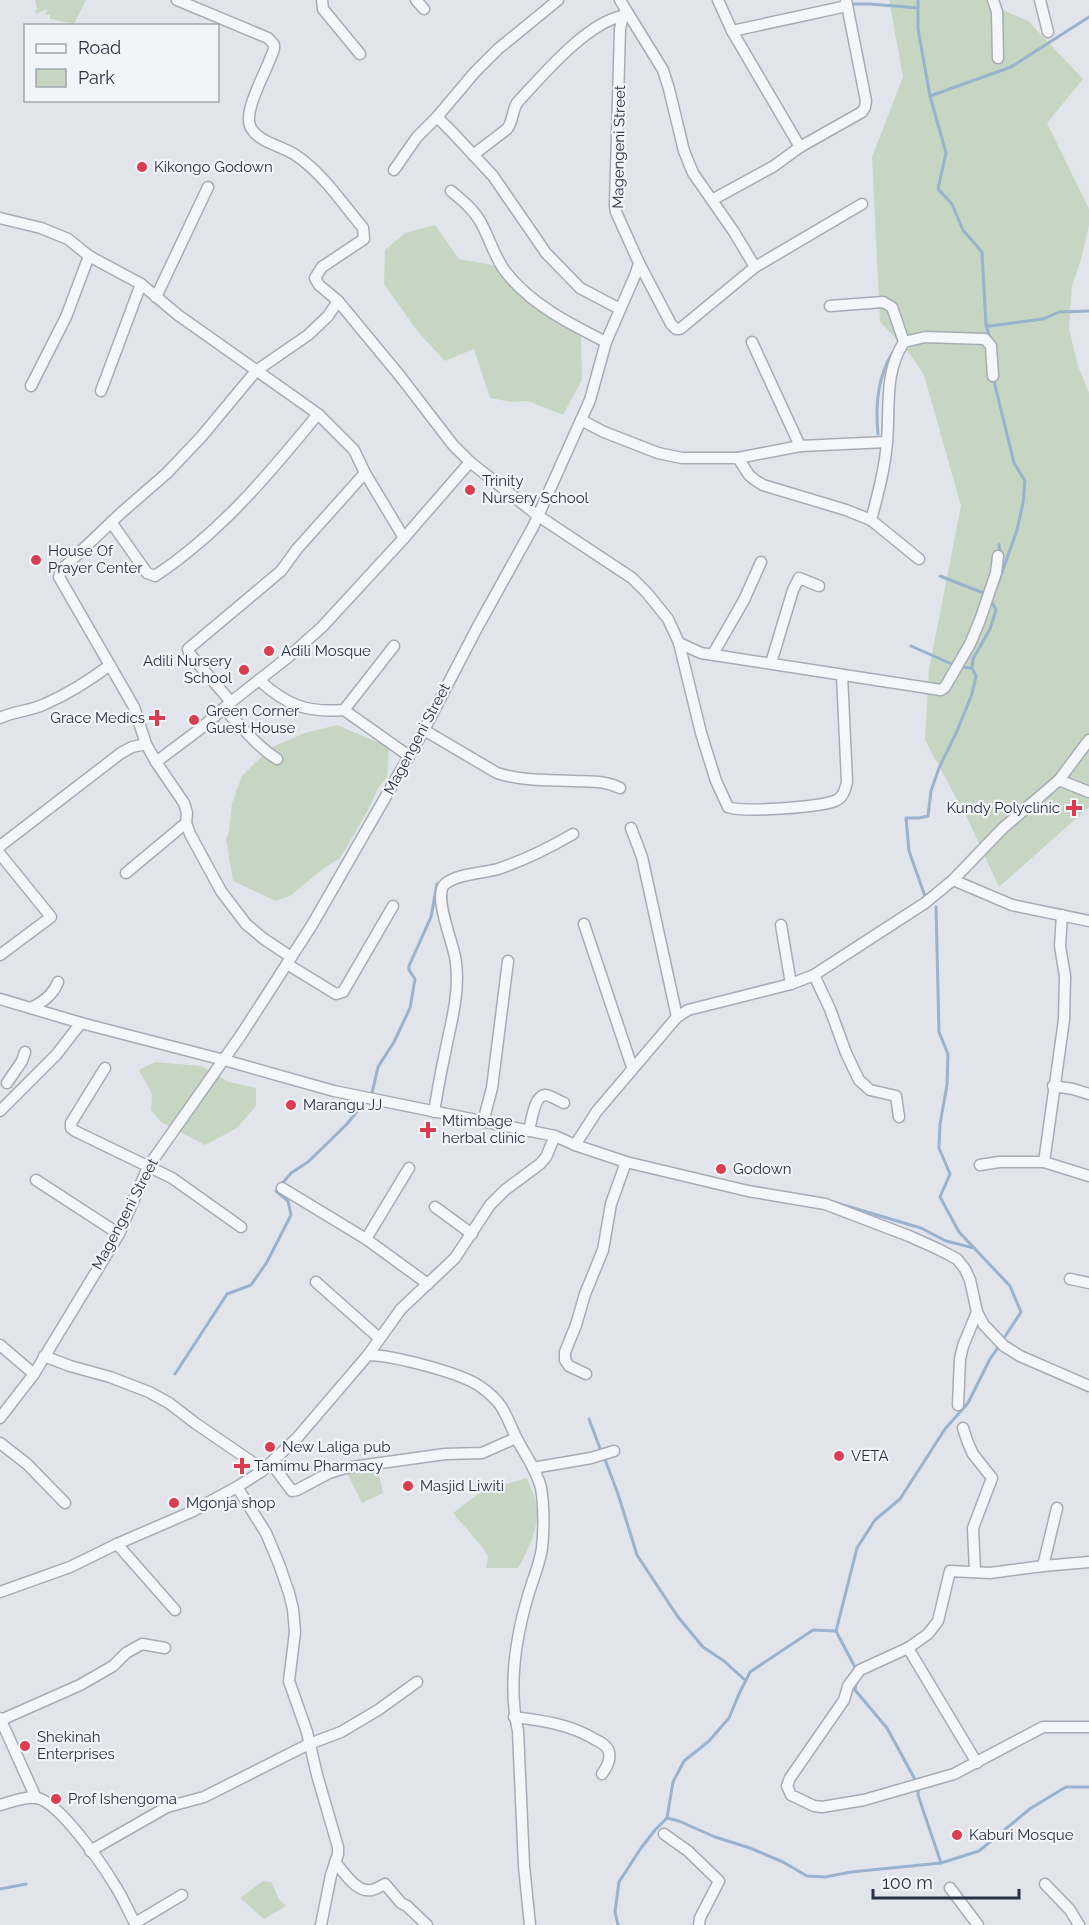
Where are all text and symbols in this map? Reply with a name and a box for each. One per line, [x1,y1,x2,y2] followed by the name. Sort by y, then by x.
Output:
[24,24,219,102] legend
[78,37,121,58] text: Road
[78,67,115,88] text: Park
[609,85,629,209] street label: Magengeni Street
[154,158,273,176] place label: Kikongo Godown
[135,160,149,174] marker: Kikongo Godown
[482,472,590,507] place label: Trinity Nursery School
[463,483,477,497] marker: Trinity Nursery School
[48,542,143,577] place label: House Of Prayer Center
[29,553,43,567] marker: House Of Prayer Center
[281,642,371,660] place label: Adili Mosque
[262,644,276,658] marker: Adili Mosque
[143,652,233,687] place label: Adili Nursery School
[237,663,251,677] marker: Adili Nursery School
[380,680,454,798] street label: Magengeni Street
[206,702,300,737] place label: Green Corner Guest House
[50,709,145,727] place label: Grace Medics
[150,711,164,725] marker: Grace Medics
[187,713,201,727] marker: Green Corner Guest House
[946,799,1060,817] place label: Kundy Polyclinic
[1065,799,1083,817] marker: Kundy Polyclinic
[303,1096,382,1114] place label: Marangu JJ
[284,1098,298,1112] marker: Marangu JJ
[442,1112,526,1147] place label: Mtimbage herbal clinic
[419,1121,437,1139] marker: Mtimbage herbal clinic
[88,1155,162,1273] street label: Magengeni Street
[733,1160,792,1178] place label: Godown
[714,1162,728,1176] marker: Godown
[282,1438,391,1456] place label: New Laliga pub
[263,1440,277,1454] marker: New Laliga pub
[851,1447,889,1465] place label: VETA
[832,1449,846,1463] marker: VETA
[254,1457,383,1475] place label: Tamimu Pharmacy
[235,1459,249,1473] marker: Tamimu Pharmacy
[420,1477,504,1495] place label: Masjid Liwiti
[401,1479,415,1493] marker: Masjid Liwiti
[186,1494,276,1512] place label: Mgonja shop
[167,1496,181,1510] marker: Mgonja shop
[37,1728,115,1763] place label: Shekinah Enterprises
[18,1739,32,1753] marker: Shekinah Enterprises
[68,1790,177,1808] place label: Prof Ishengoma
[49,1792,63,1806] marker: Prof Ishengoma
[969,1826,1074,1844] place label: Kaburi Mosque
[950,1828,964,1842] marker: Kaburi Mosque
[873,1862,1018,1900] scale bar
[882,1872,933,1893] text: 100 m

